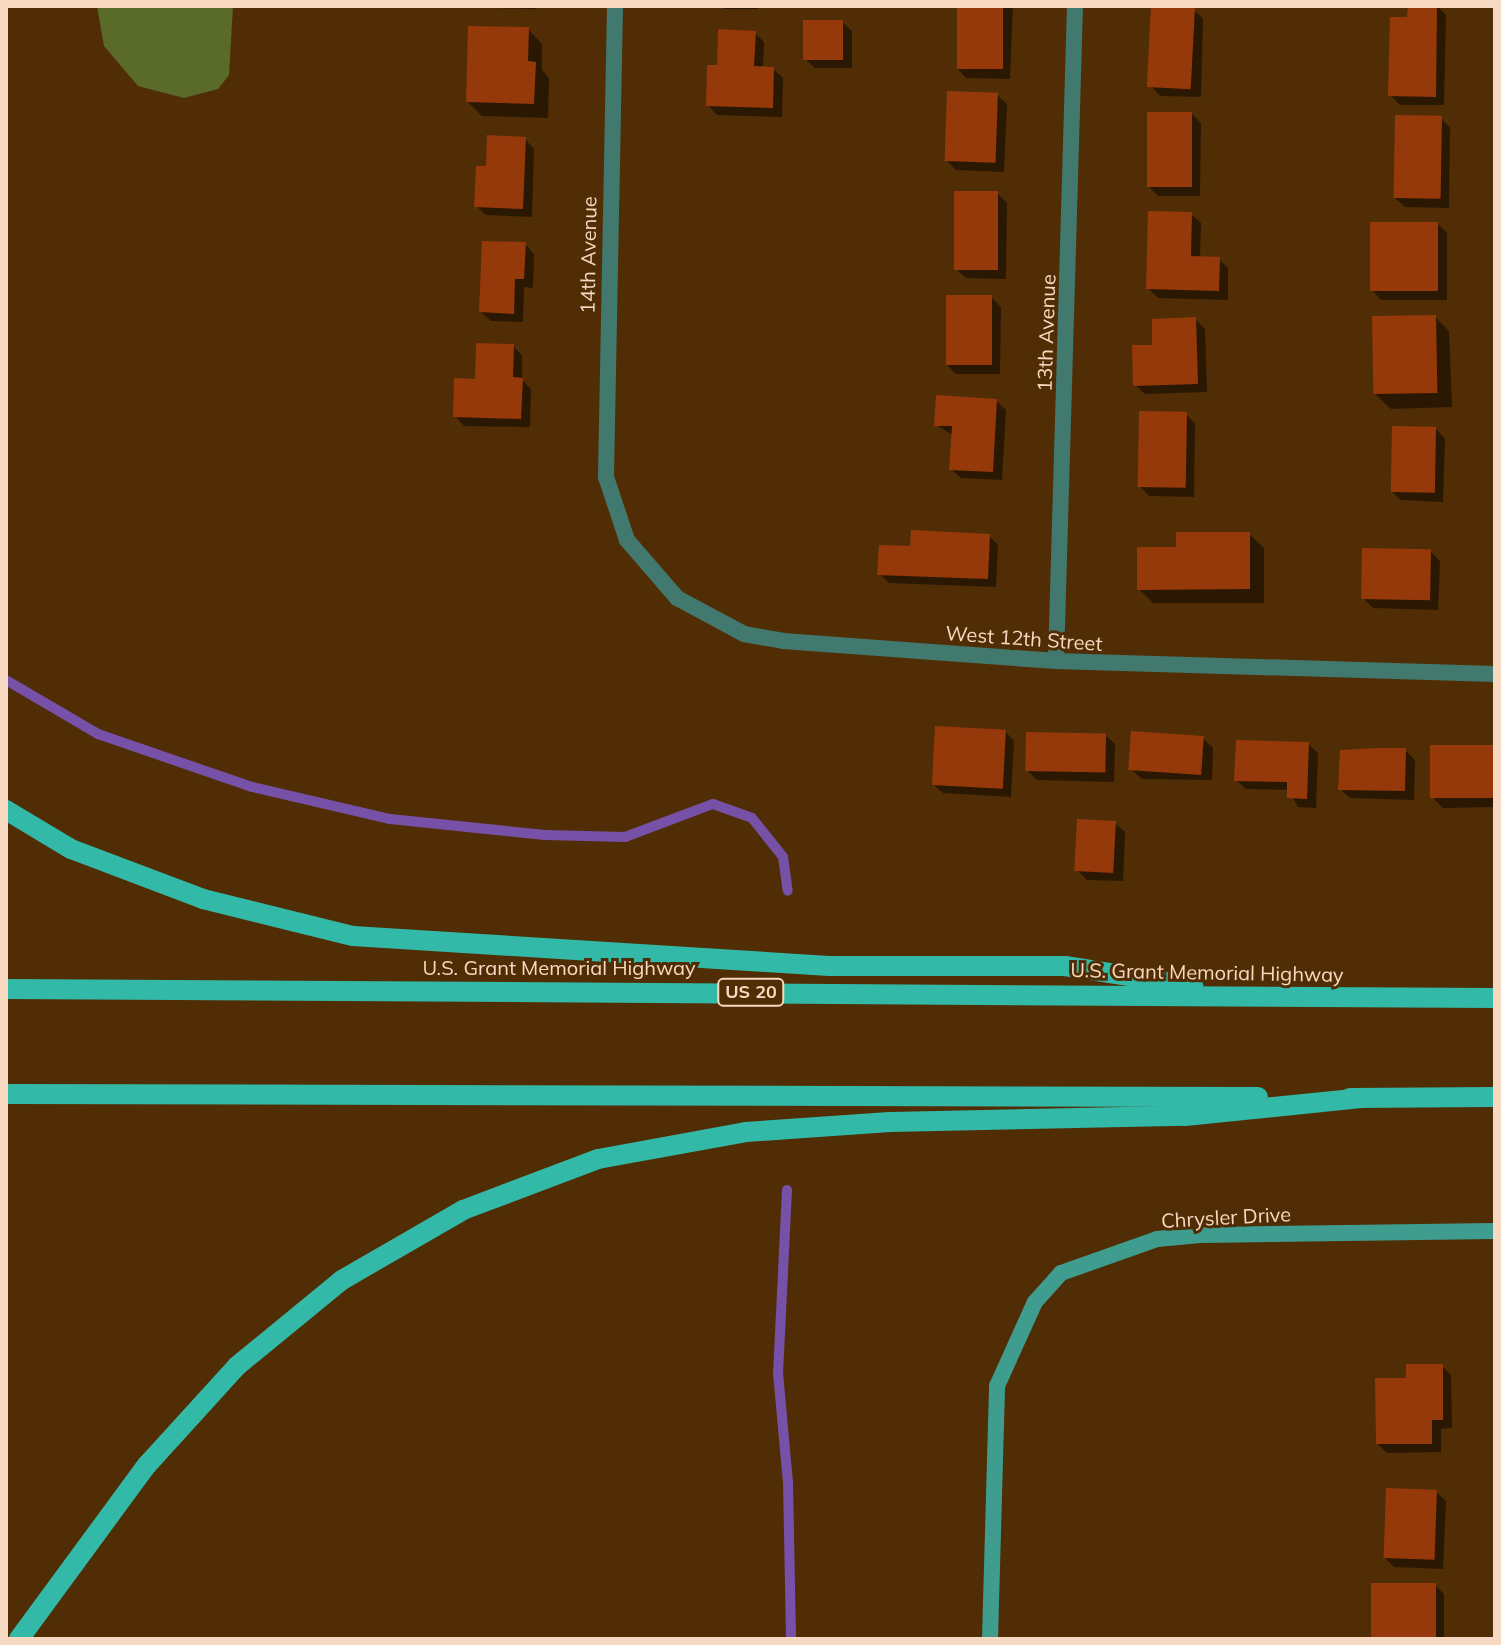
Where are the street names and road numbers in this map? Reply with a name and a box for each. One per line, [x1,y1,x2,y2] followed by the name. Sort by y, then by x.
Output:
[575,196,601,314] street label: 14th Avenue
[1032,274,1060,392] street label: 13th Avenue
[945,621,1103,655] street label: West 12th Street
[422,955,696,979] street label: U.S. Grant Memorial Highway
[1070,958,1344,986] street label: U.S. Grant Memorial Highway
[717,978,785,1006] road number: US 20
[1160,1202,1292,1232] street label: Chrysler Drive

